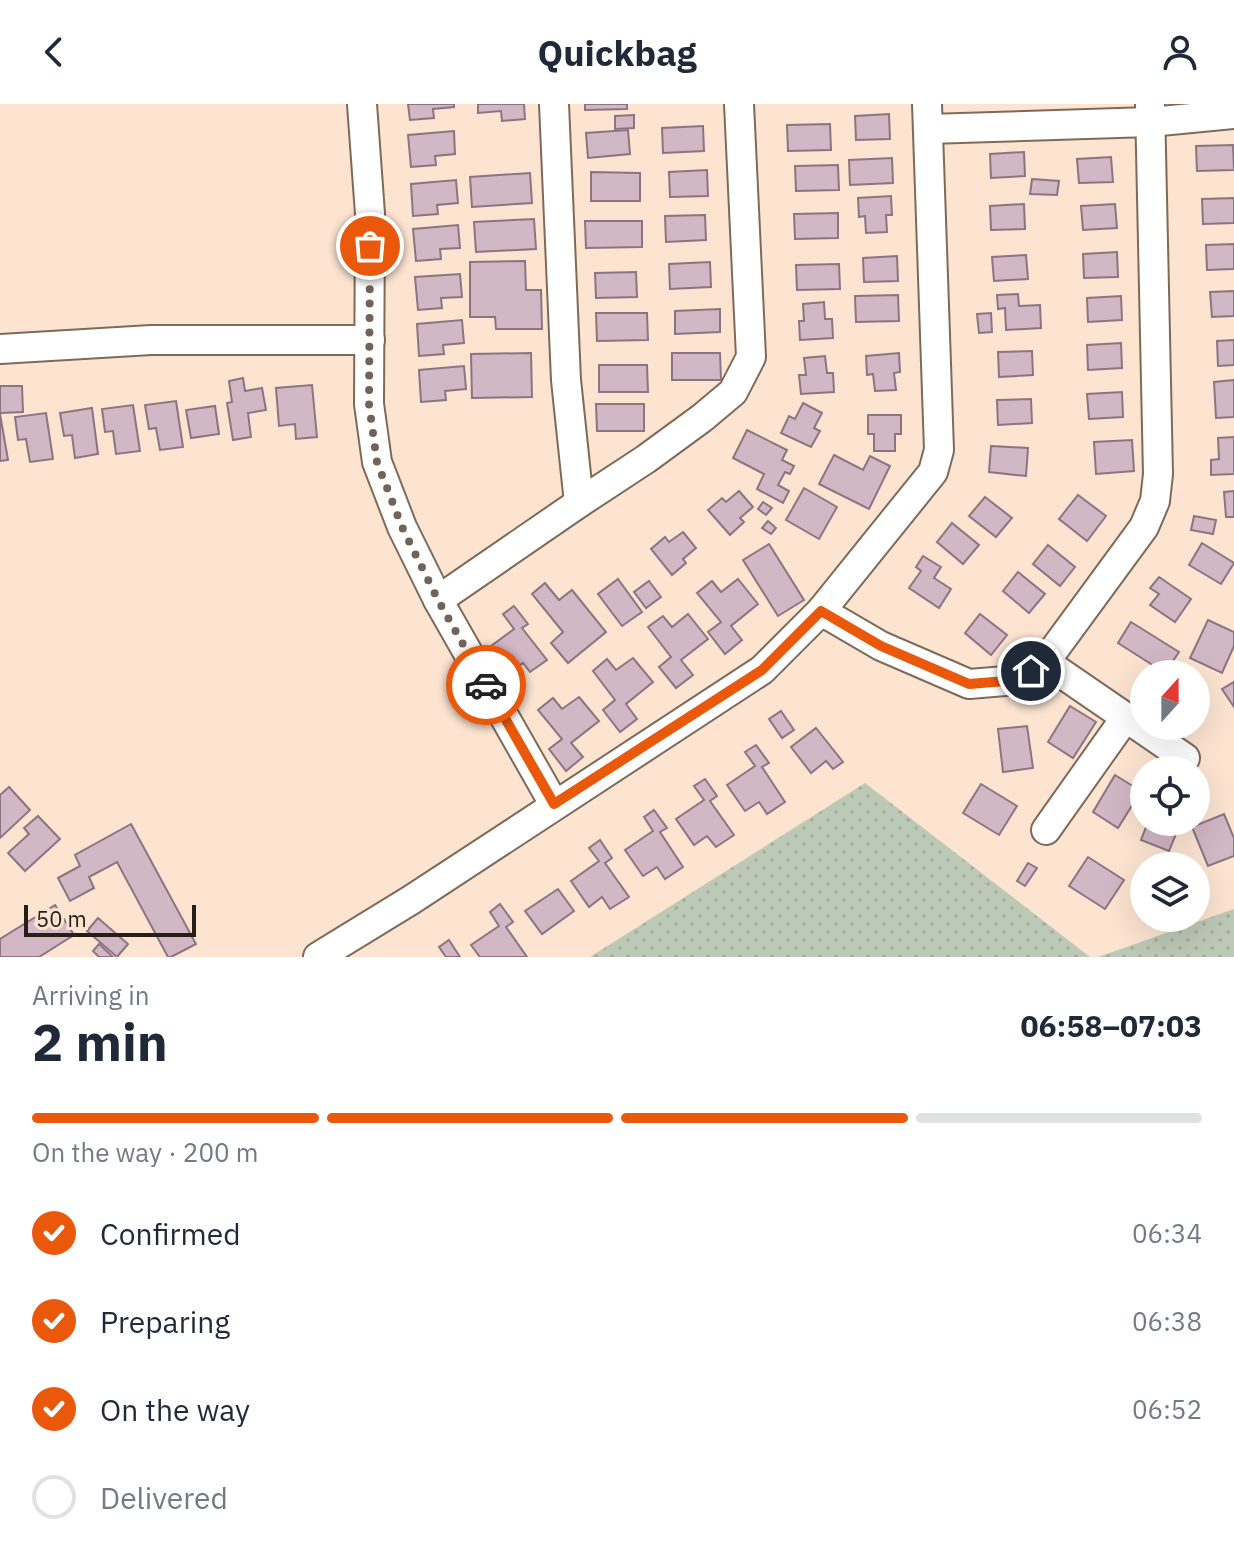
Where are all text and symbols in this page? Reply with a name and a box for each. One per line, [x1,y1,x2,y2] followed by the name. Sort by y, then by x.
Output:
[537,29,697,76] text: Quickbag
[32,30,76,74] icon: back
[1158,30,1202,74] icon: person
[336,212,404,280] pin
[348,224,392,268] icon: bag
[997,637,1065,705] pin
[446,645,526,725] courier
[1009,649,1053,693] icon: home
[1130,660,1210,740] north arrow
[1130,660,1210,932] map controls
[464,663,508,707] icon: car
[1130,756,1210,836] button: locate
[1130,852,1210,932] button: layers
[24,901,196,937] scale bar
[36,904,87,933] text: 50 m
[32,978,149,1012] text: Arriving in
[1021,1006,1202,1045] text: 06:58–07:03
[32,1008,168,1075] text: 2 min
[32,1135,258,1169] text: On the way · 200 m
[32,1211,76,1255] icon: check
[100,1214,241,1253] text: Confirmed
[1132,1216,1202,1250] text: 06:34
[32,1299,76,1343] icon: check
[100,1302,230,1341] text: Preparing
[1132,1304,1202,1338] text: 06:38
[32,1387,76,1431] icon: check
[100,1390,250,1429] text: On the way
[1132,1392,1202,1426] text: 06:52
[100,1478,228,1517] text: Delivered

